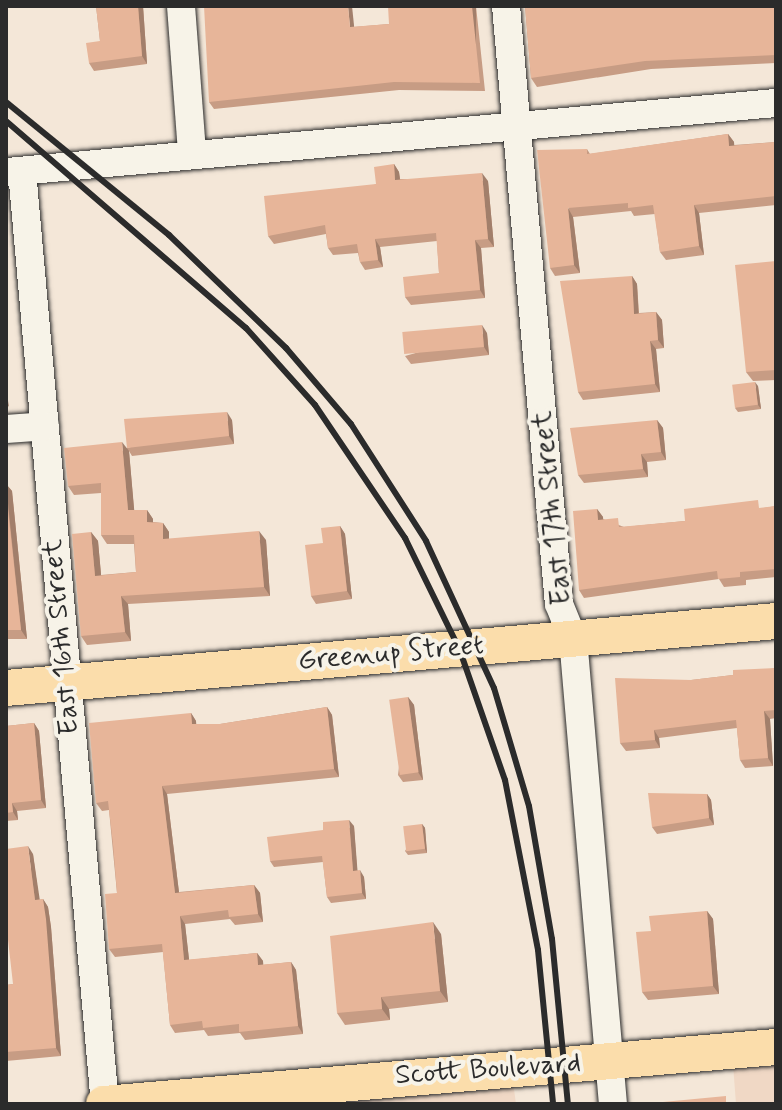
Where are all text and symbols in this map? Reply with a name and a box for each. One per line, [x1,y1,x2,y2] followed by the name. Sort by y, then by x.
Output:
[526,409,580,607] street label: East 17th Street
[37,538,87,736] street label: East 16th Street
[294,629,488,679] street label: Greenup Street
[394,1047,582,1093] street label: Scott Boulevard

